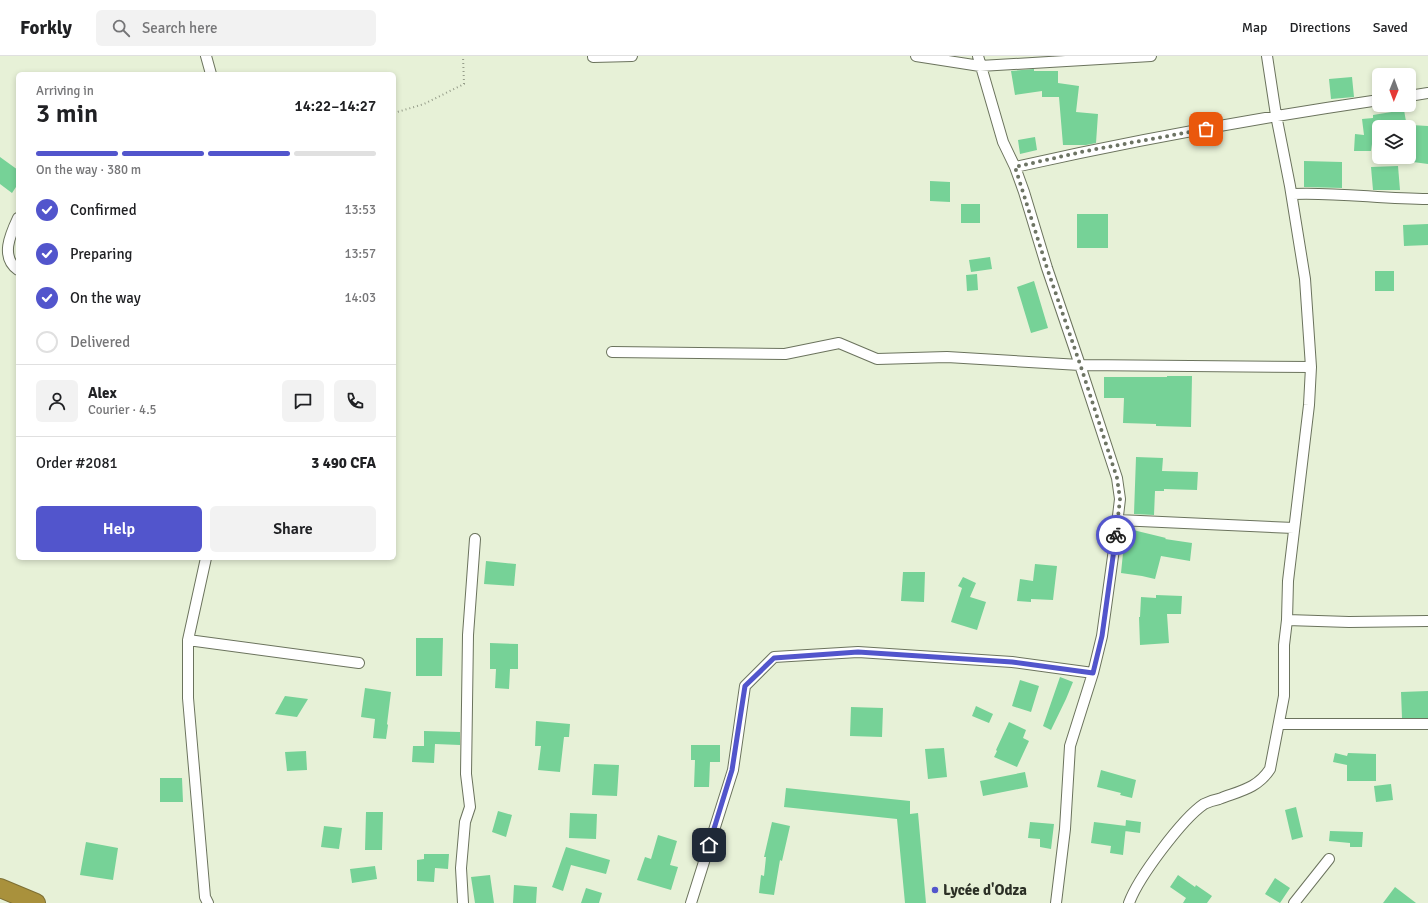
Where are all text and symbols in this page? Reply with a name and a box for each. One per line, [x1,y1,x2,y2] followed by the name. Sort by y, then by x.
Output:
[96,10,376,46] search box
[20,16,72,40] text: Forkly
[110,17,132,39] icon: search
[142,19,218,37] text: Search here
[1242,19,1268,36] text: Map
[1290,19,1351,36] text: Directions
[1373,19,1408,36] text: Saved
[1372,68,1416,112] north arrow
[1372,68,1416,164] map controls
[36,83,94,99] text: Arriving in
[295,97,376,115] text: 14:22–14:27
[36,98,98,130] text: 3 min
[1189,112,1223,146] pin
[1195,118,1217,140] icon: bag
[1372,120,1416,164] button: layers
[36,162,141,178] text: On the way · 380 m
[36,199,58,221] icon: check
[70,201,137,219] text: Confirmed
[344,202,376,218] text: 13:53
[36,243,58,265] icon: check
[70,245,133,263] text: Preparing
[344,246,376,262] text: 13:57
[36,287,58,309] icon: check
[70,289,141,307] text: On the way
[344,290,376,306] text: 14:03
[70,333,130,351] text: Delivered
[36,380,78,422] button: person
[282,380,324,422] button: chat
[334,380,376,422] button: phone
[88,384,117,402] text: Alex
[88,402,157,418] text: Courier · 4.5
[36,454,118,472] text: Order #2081
[311,454,376,472] text: 3 490 CFA
[36,506,202,552] button: Help
[210,506,376,552] button: Share
[1096,515,1136,555] courier
[1105,524,1127,546] icon: bike
[692,828,726,862] pin
[698,834,720,856] icon: home
[943,881,1027,899] place label: Lycée d'Odza
[930,885,940,895] marker: Lycée d'Odza

